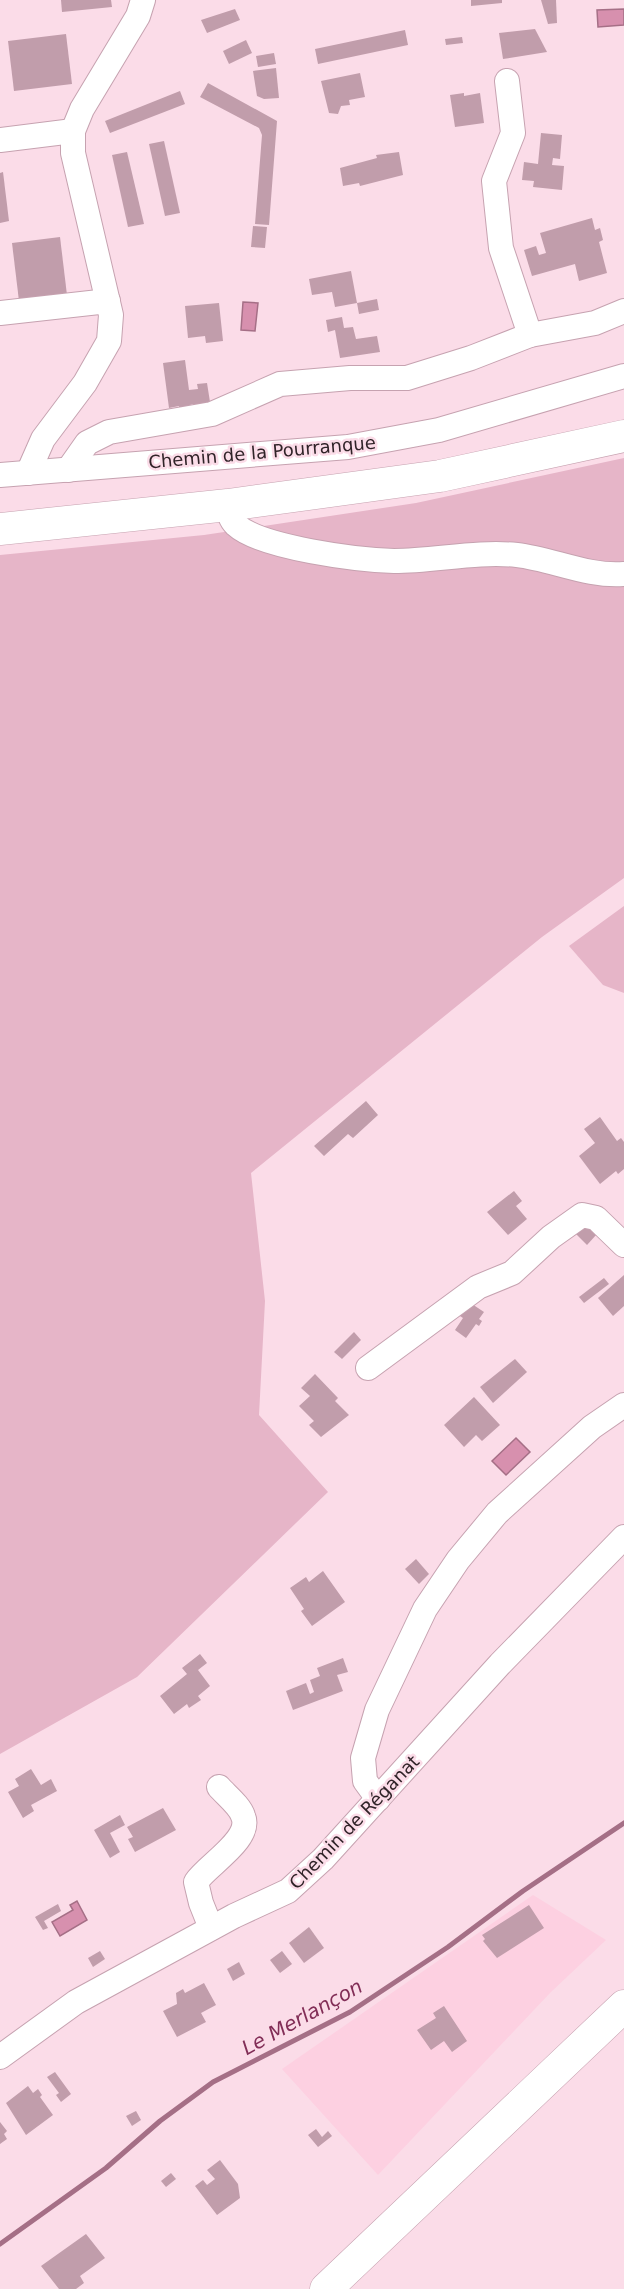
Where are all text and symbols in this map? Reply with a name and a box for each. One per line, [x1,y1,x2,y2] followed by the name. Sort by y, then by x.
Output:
[147,432,377,472] street label: Chemin de la Pourranque
[285,1751,423,1893] street label: Chemin de Réganat
[238,1974,366,2060] water label: Le Merlançon

